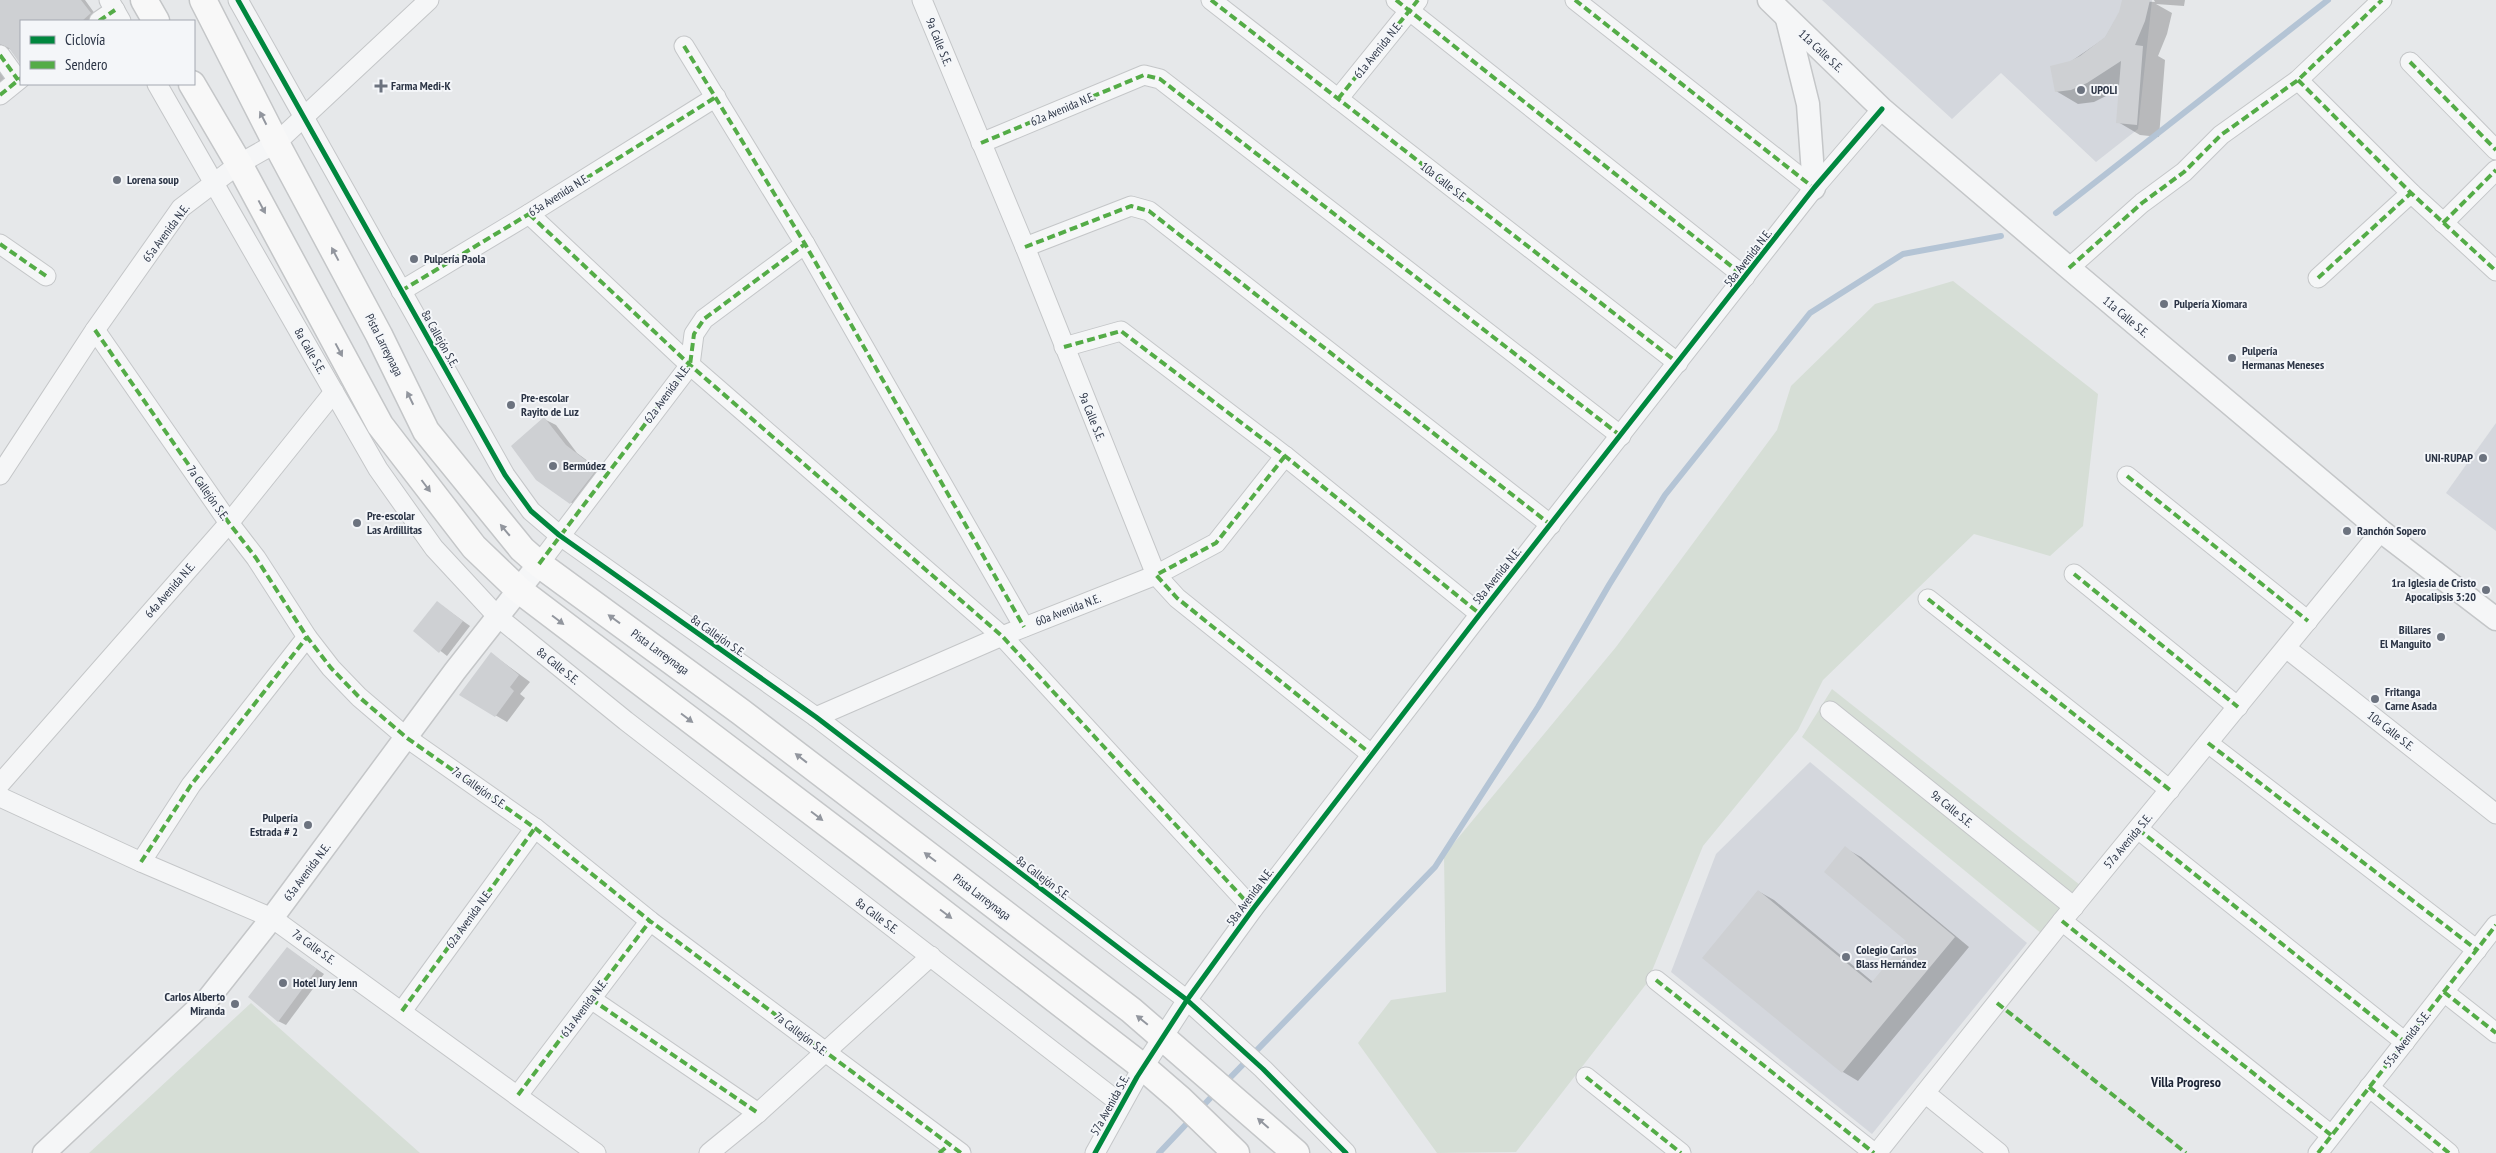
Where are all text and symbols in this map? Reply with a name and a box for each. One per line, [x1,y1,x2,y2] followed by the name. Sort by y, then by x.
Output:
[923,16,956,68] street label: 9a Calle S.E.
[1350,18,1405,81] street label: 61a Avenida N.E.
[20,20,195,85] legend
[1796,26,1847,75] street label: 11a Calle S.E.
[65,30,105,49] text: Ciclovía
[65,55,107,74] text: Sendero
[391,78,452,93] place label: Farma Medi-K
[375,80,387,92] marker: Farma Medi-K
[2091,82,2118,97] place label: UPOLI
[2075,84,2087,96] marker: UPOLI
[1028,88,1098,129] street label: 62a Avenida N.E.
[259,111,267,125] one-way arrow
[1418,158,1471,205] street label: 10a Calle S.E.
[525,170,592,219] street label: 63a Avenida N.E.
[127,172,179,187] place label: Lorena soup
[111,174,123,186] marker: Lorena soup
[257,200,266,213] one-way arrow
[139,201,192,265] street label: 65a Avenida N.E.
[1720,226,1775,290] street label: 58a Avenida N.E.
[331,247,340,261] one-way arrow
[424,251,486,266] place label: Pulpería Paola
[408,253,420,265] marker: Pulpería Paola
[2100,293,2153,340] street label: 11a Calle S.E.
[2174,296,2247,311] place label: Pulpería Xiomara
[2158,298,2170,310] marker: Pulpería Xiomara
[418,307,462,370] street label: 8a Callejón S.E.
[362,311,407,379] street label: Pista Larreynaga
[291,325,330,376] street label: 8a Calle S.E.
[335,343,343,357] one-way arrow
[2242,343,2324,372] place label: Pulpería Hermanas Meneses
[2226,352,2238,364] marker: Pulpería Hermanas Meneses
[640,361,693,426] street label: 62a Avenida N.E.
[521,390,579,419] place label: Pre-escolar Rayito de Luz
[406,391,414,405] one-way arrow
[1076,391,1109,443] street label: 9a Calle S.E.
[505,399,517,411] marker: Pre-escolar Rayito de Luz
[2425,450,2473,465] place label: UNI-RUPAP
[2477,452,2489,464] marker: UNI-RUPAP
[563,458,606,473] place label: Bermúdez
[547,460,559,472] marker: Bermúdez
[184,462,233,523] street label: 7a Callejón S.E.
[421,479,431,493] one-way arrow
[367,508,422,537] place label: Pre-escolar Las Ardillitas
[351,517,363,529] marker: Pre-escolar Las Ardillitas
[499,523,510,536] one-way arrow
[2357,523,2427,538] place label: Ranchón Sopero
[2341,525,2353,537] marker: Ranchón Sopero
[1469,544,1524,607] street label: 58a Avenida N.E.
[141,559,198,621] street label: 64a Avenida N.E.
[2391,575,2477,604] place label: 1ra Iglesia de Cristo Apocalipsis 3:20
[2480,584,2492,596] marker: 1ra Iglesia de Cristo Apocalipsis 3:20
[1033,590,1103,629] street label: 60a Avenida N.E.
[688,611,749,660] street label: 8a Callejón S.E.
[551,614,564,625] one-way arrow
[607,614,621,624] one-way arrow
[2380,622,2432,651] place label: Billares El Manguito
[628,625,692,678] street label: Pista Larreynaga
[2435,631,2447,643] marker: Billares El Manguito
[534,644,583,687] street label: 8a Calle S.E.
[2385,684,2437,713] place label: Fritanga Carne Asada
[2369,693,2381,705] marker: Fritanga Carne Asada
[2365,707,2418,754] street label: 10a Calle S.E.
[680,713,694,723] one-way arrow
[794,753,808,763] one-way arrow
[449,763,510,812] street label: 7a Callejón S.E.
[1928,787,1977,830] street label: 9a Calle S.E.
[250,810,298,839] place label: Pulpería Estrada # 2
[2100,810,2155,871] street label: 57a Avenida S.E.
[810,811,824,821] one-way arrow
[302,819,314,831] marker: Pulpería Estrada # 2
[280,840,333,904] street label: 63a Avenida N.E.
[923,852,937,862] one-way arrow
[1013,852,1073,903] street label: 8a Callejón S.E.
[1223,865,1276,929] street label: 58a Avenida N.E.
[951,870,1014,923] street label: Pista Larreynaga
[442,886,495,951] street label: 62a Avenida N.E.
[853,894,902,937] street label: 8a Calle S.E.
[939,909,952,920] one-way arrow
[290,926,339,967] street label: 7a Calle S.E.
[1856,942,1927,971] place label: Colegio Carlos Blass Hernández
[1840,951,1852,963] marker: Colegio Carlos Blass Hernández
[293,975,357,990] place label: Hotel Jury Jenn
[557,976,610,1040] street label: 61a Avenida N.E.
[277,977,289,989] marker: Hotel Jury Jenn
[165,989,226,1018] place label: Carlos Alberto Miranda
[229,998,241,1010] marker: Carlos Alberto Miranda
[2380,1007,2433,1070] street label: 55a Avenida S.E.
[771,1009,831,1059] street label: 7a Callejón S.E.
[1136,1014,1149,1025] one-way arrow
[1087,1072,1132,1138] street label: 57a Avenida S.E.
[2150,1073,2221,1091] district label: Villa Progreso
[1256,1118,1269,1129] one-way arrow

